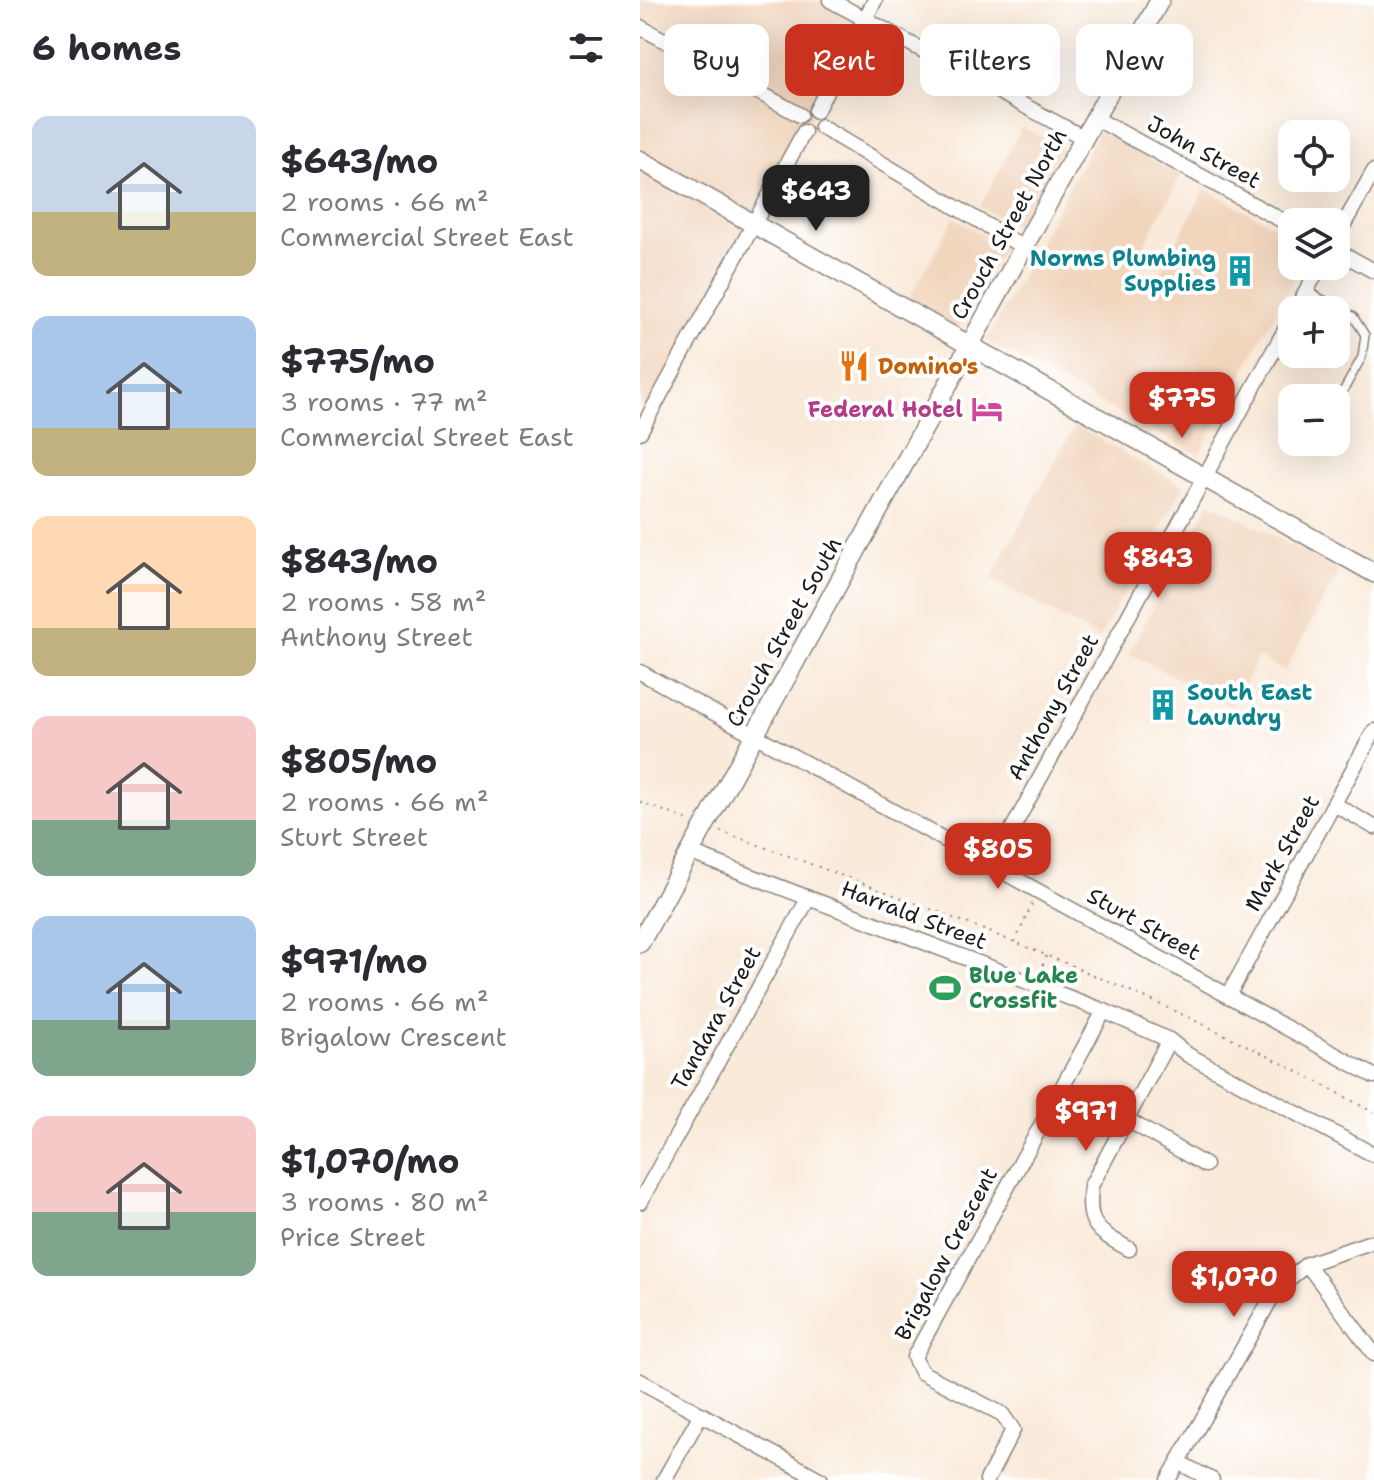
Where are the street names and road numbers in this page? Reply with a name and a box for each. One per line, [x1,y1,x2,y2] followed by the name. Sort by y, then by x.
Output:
[1142,109,1266,195] street label: John Street
[944,123,1074,325] street label: Crouch Street North
[720,532,848,732] street label: Crouch Street South
[1001,629,1105,785] street label: Anthony Street
[1238,790,1326,916] street label: Mark Street
[837,874,991,956] street label: Harrald Street
[1082,881,1206,967] street label: Sturt Street
[664,941,768,1095] street label: Tandara Street
[888,1162,1004,1346] street label: Brigalow Crescent

